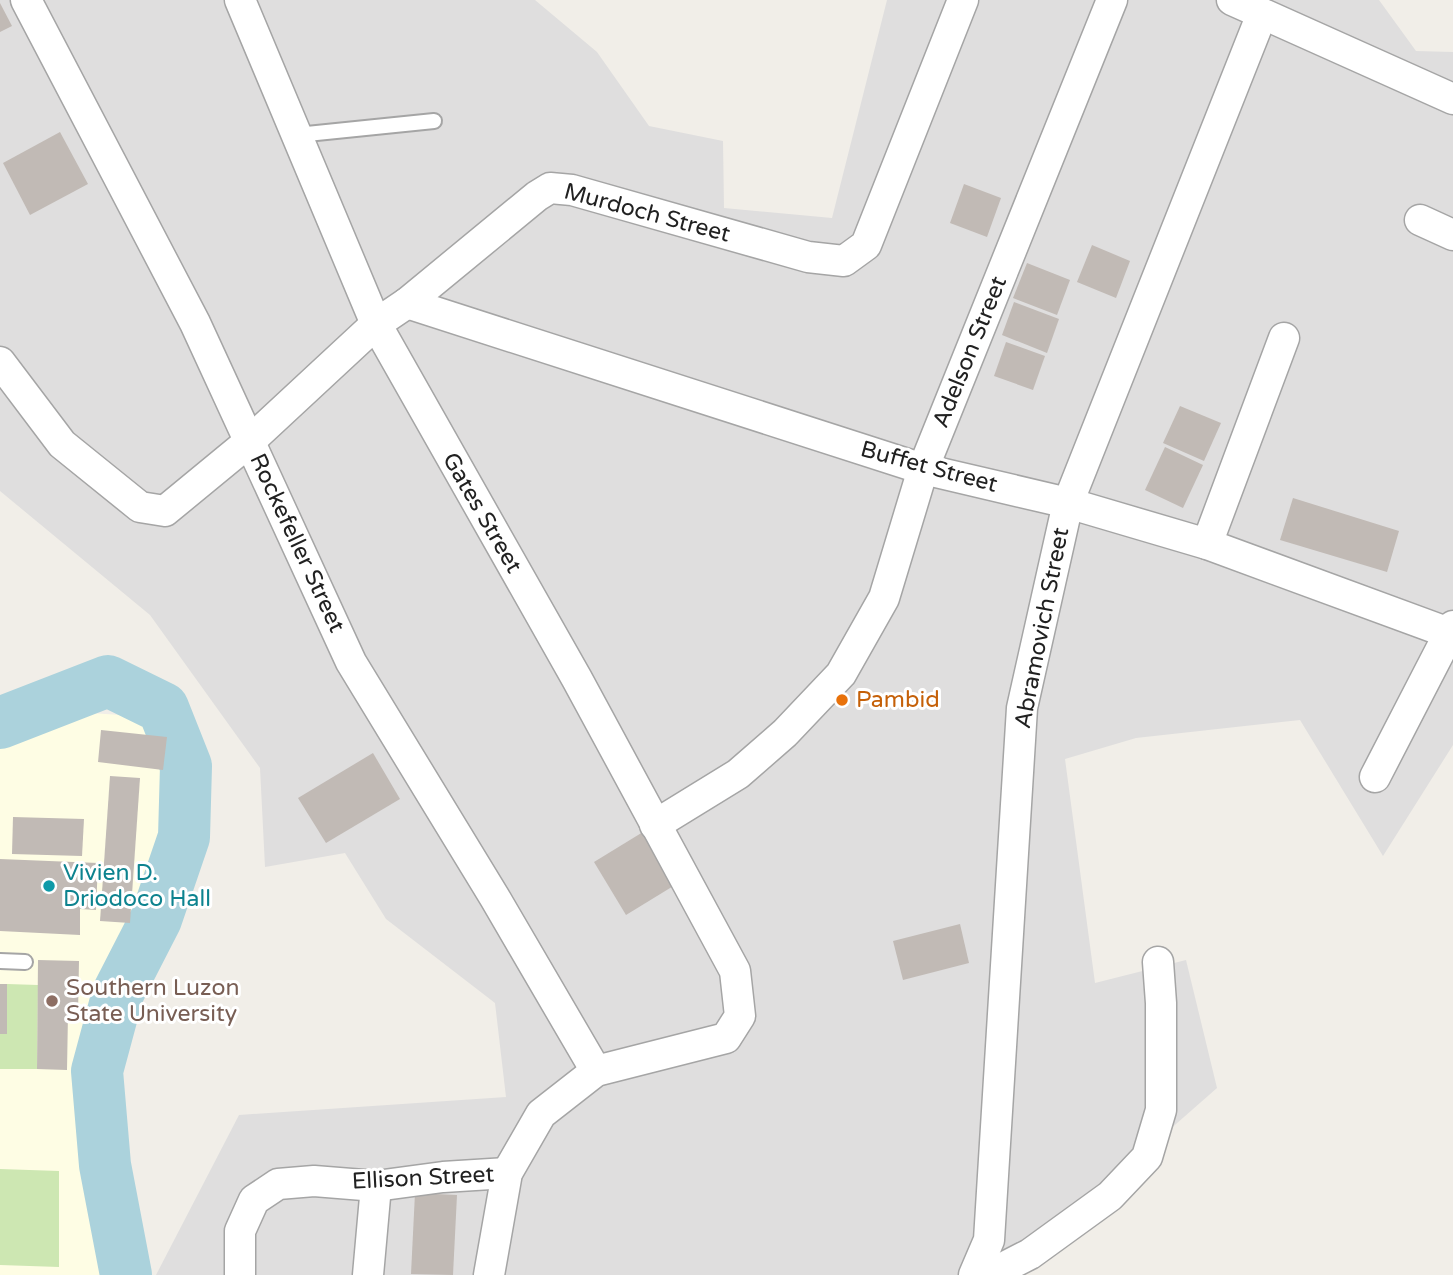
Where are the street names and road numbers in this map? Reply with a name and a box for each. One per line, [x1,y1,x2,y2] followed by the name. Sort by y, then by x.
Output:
[561,177,733,249] street label: Murdoch Street
[927,272,1013,432] street label: Adelson Street
[858,435,1001,499] street label: Buffet Street
[436,448,528,578] street label: Gates Street
[243,449,351,637] street label: Rockefeller Street
[1009,525,1075,731] street label: Abramovich Street
[351,1160,495,1196] street label: Ellison Street

